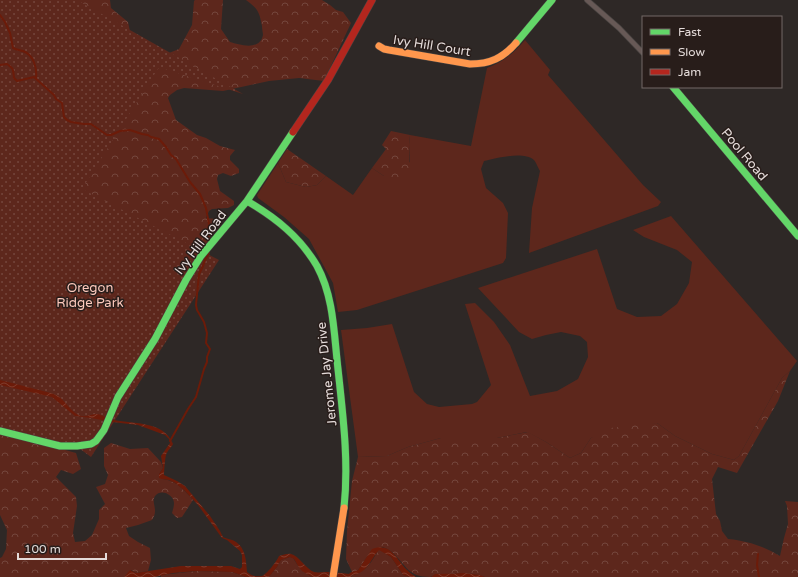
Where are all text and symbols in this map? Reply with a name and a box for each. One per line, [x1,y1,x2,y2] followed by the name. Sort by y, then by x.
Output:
[642,16,782,88] legend
[678,25,702,39] text: Fast
[392,32,472,60] street label: Ivy Hill Court
[678,45,705,59] text: Slow
[678,65,701,79] text: Jam
[718,125,771,184] street label: Pool Road
[171,207,230,278] street label: Ivy Hill Road
[56,280,124,311] park label: Oregon Ridge Park
[314,321,340,427] street label: Jerome Jay Drive
[18,535,106,561] scale bar
[24,542,61,556] text: 100 m

